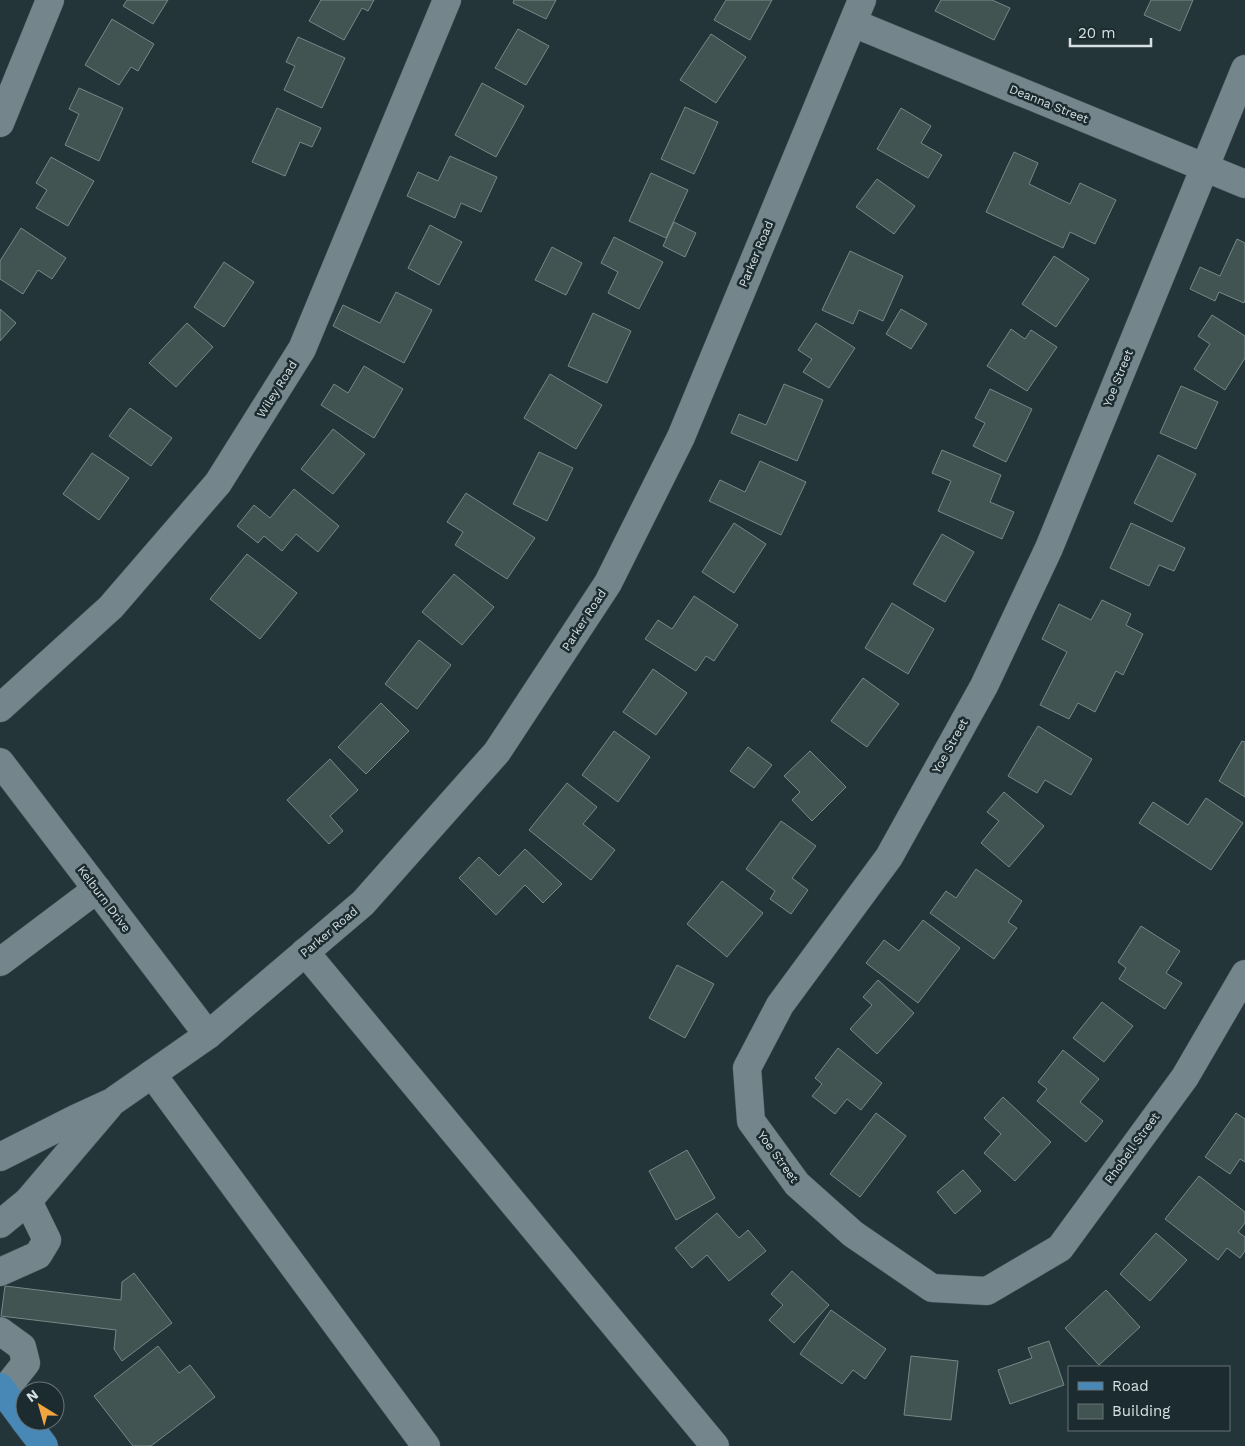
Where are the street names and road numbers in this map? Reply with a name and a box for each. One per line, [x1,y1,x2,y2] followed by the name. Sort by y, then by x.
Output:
[1007,82,1091,126] street label: Deanna Street
[736,219,776,289] street label: Parker Road
[1100,347,1136,409] street label: Yoe Street
[254,358,300,420] street label: Wiley Road
[559,587,609,653] street label: Parker Road
[929,716,971,776] street label: Yoe Street
[75,863,133,935] street label: Kelburn Drive
[297,904,361,960] street label: Parker Road
[1102,1110,1162,1186] street label: Rhobell Street
[755,1128,801,1186] street label: Yoe Street

